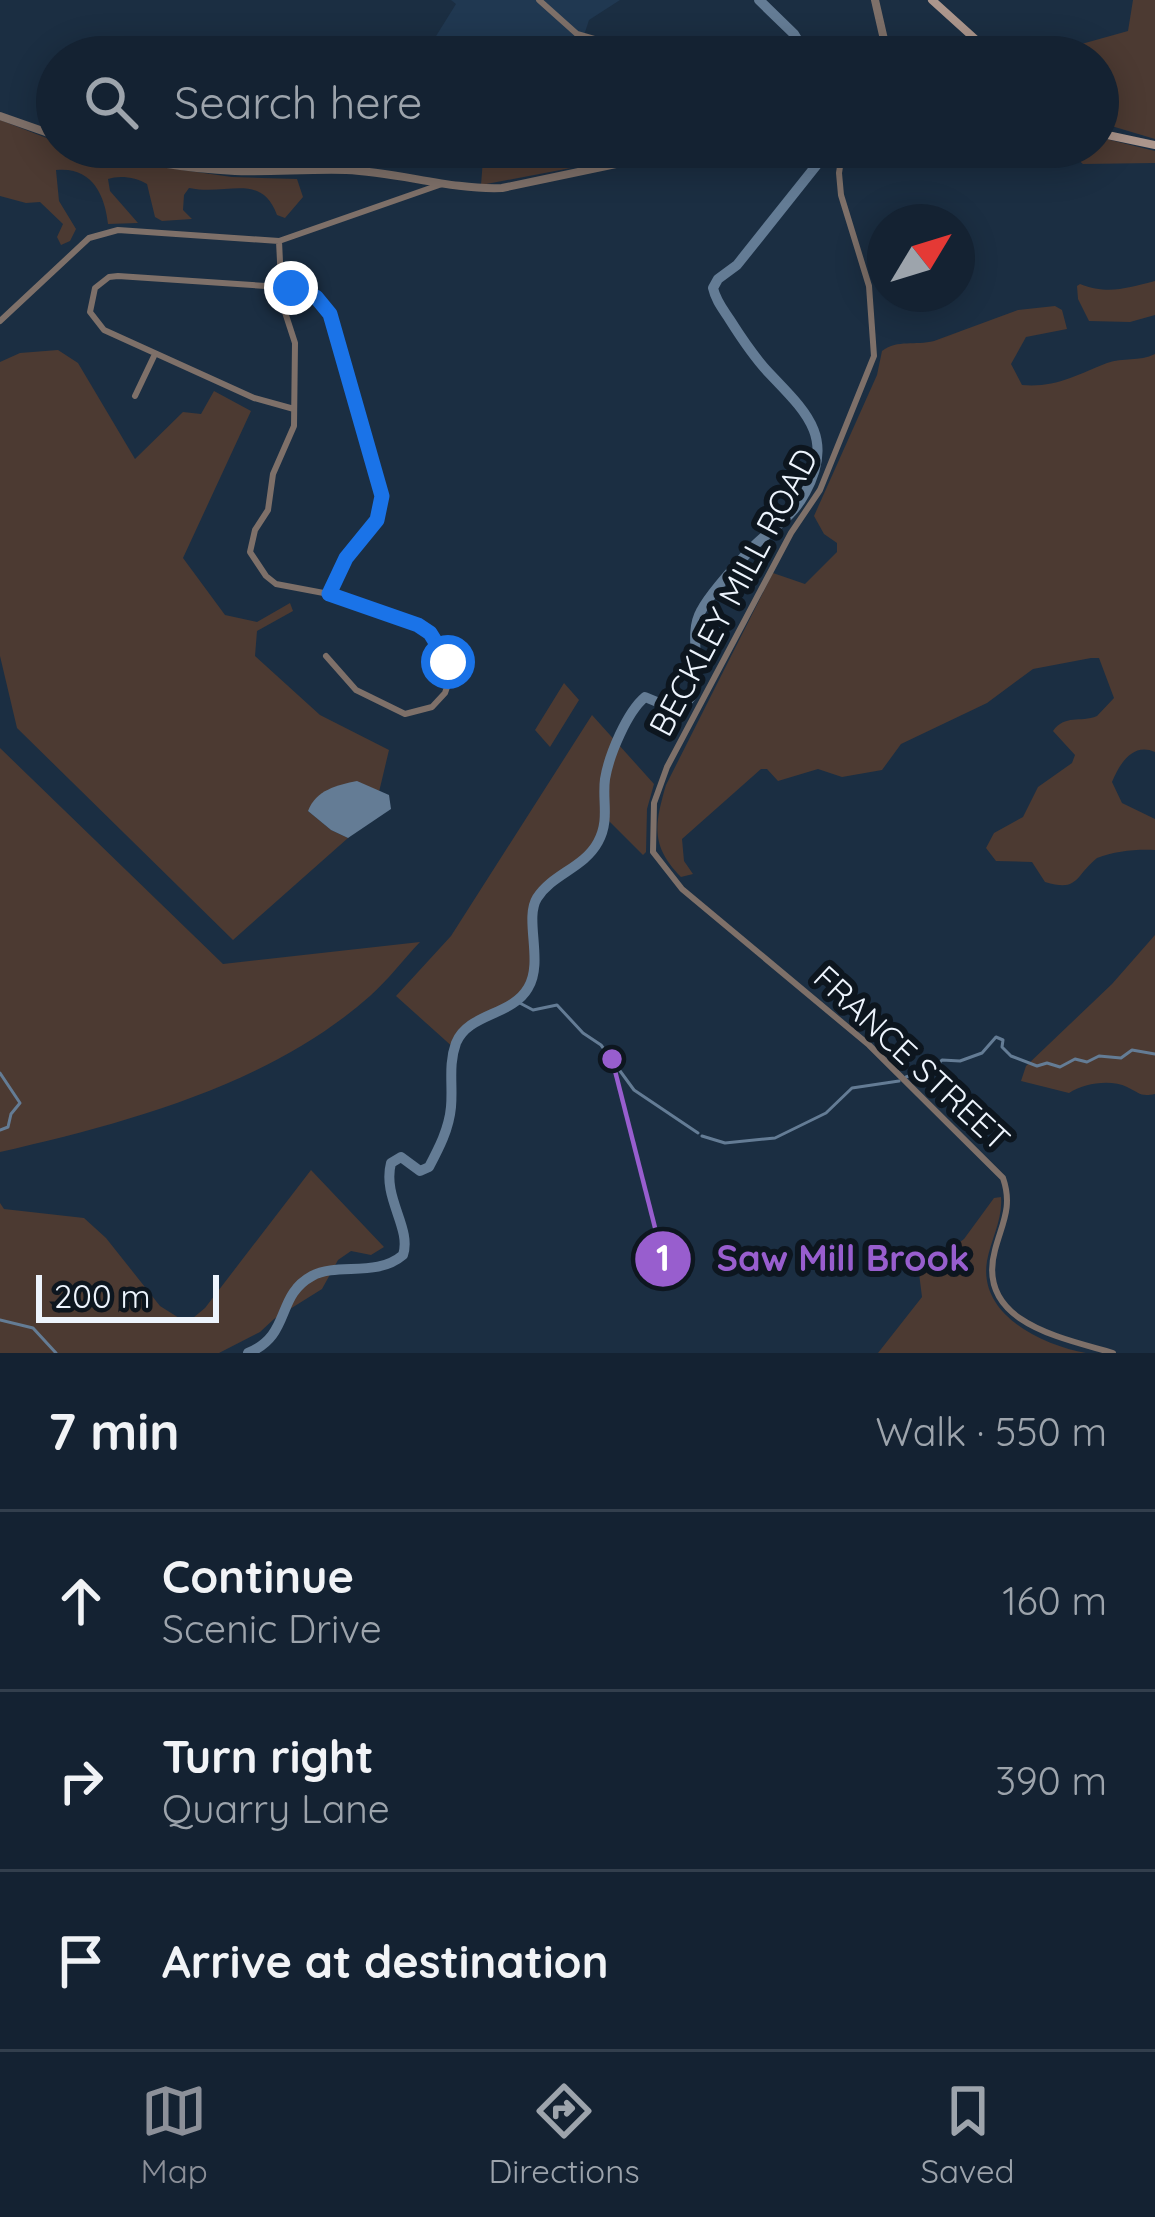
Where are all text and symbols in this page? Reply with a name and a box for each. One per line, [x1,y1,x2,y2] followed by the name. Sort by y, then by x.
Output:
[36,36,1119,168] search box
[78,69,144,135] icon: search
[174,74,422,130] text: Search here
[867,204,975,312] north arrow
[264,261,318,315] route end
[639,441,826,742] street label: BECKLEY MILL ROAD
[421,635,475,689] route start
[806,956,1019,1159] street label: FRANCE STREET
[633,1223,994,1295] callout: Saw Mill Brook
[656,1235,670,1280] text: 1
[717,1235,969,1280] text: Saw Mill Brook
[36,1269,219,1322] scale bar
[54,1275,151,1316] text: 200 m
[48,1399,180,1463] text: 7 min
[875,1407,1107,1456] text: Walk · 550 m
[162,1548,354,1604] text: Continue
[48,1568,114,1634] icon: ahead
[1002,1576,1107,1625] text: 160 m
[162,1604,382,1653] text: Scenic Drive
[162,1728,374,1784] text: Turn right
[48,1748,114,1814] icon: right
[995,1756,1107,1805] text: 390 m
[162,1784,390,1833] text: Quarry Lane
[48,1928,114,1994] icon: arrive
[162,1933,608,1989] text: Arrive at destination
[140,2078,208,2191] tab: Map
[488,2078,640,2191] tab: Directions
[921,2078,1015,2191] tab: Saved

